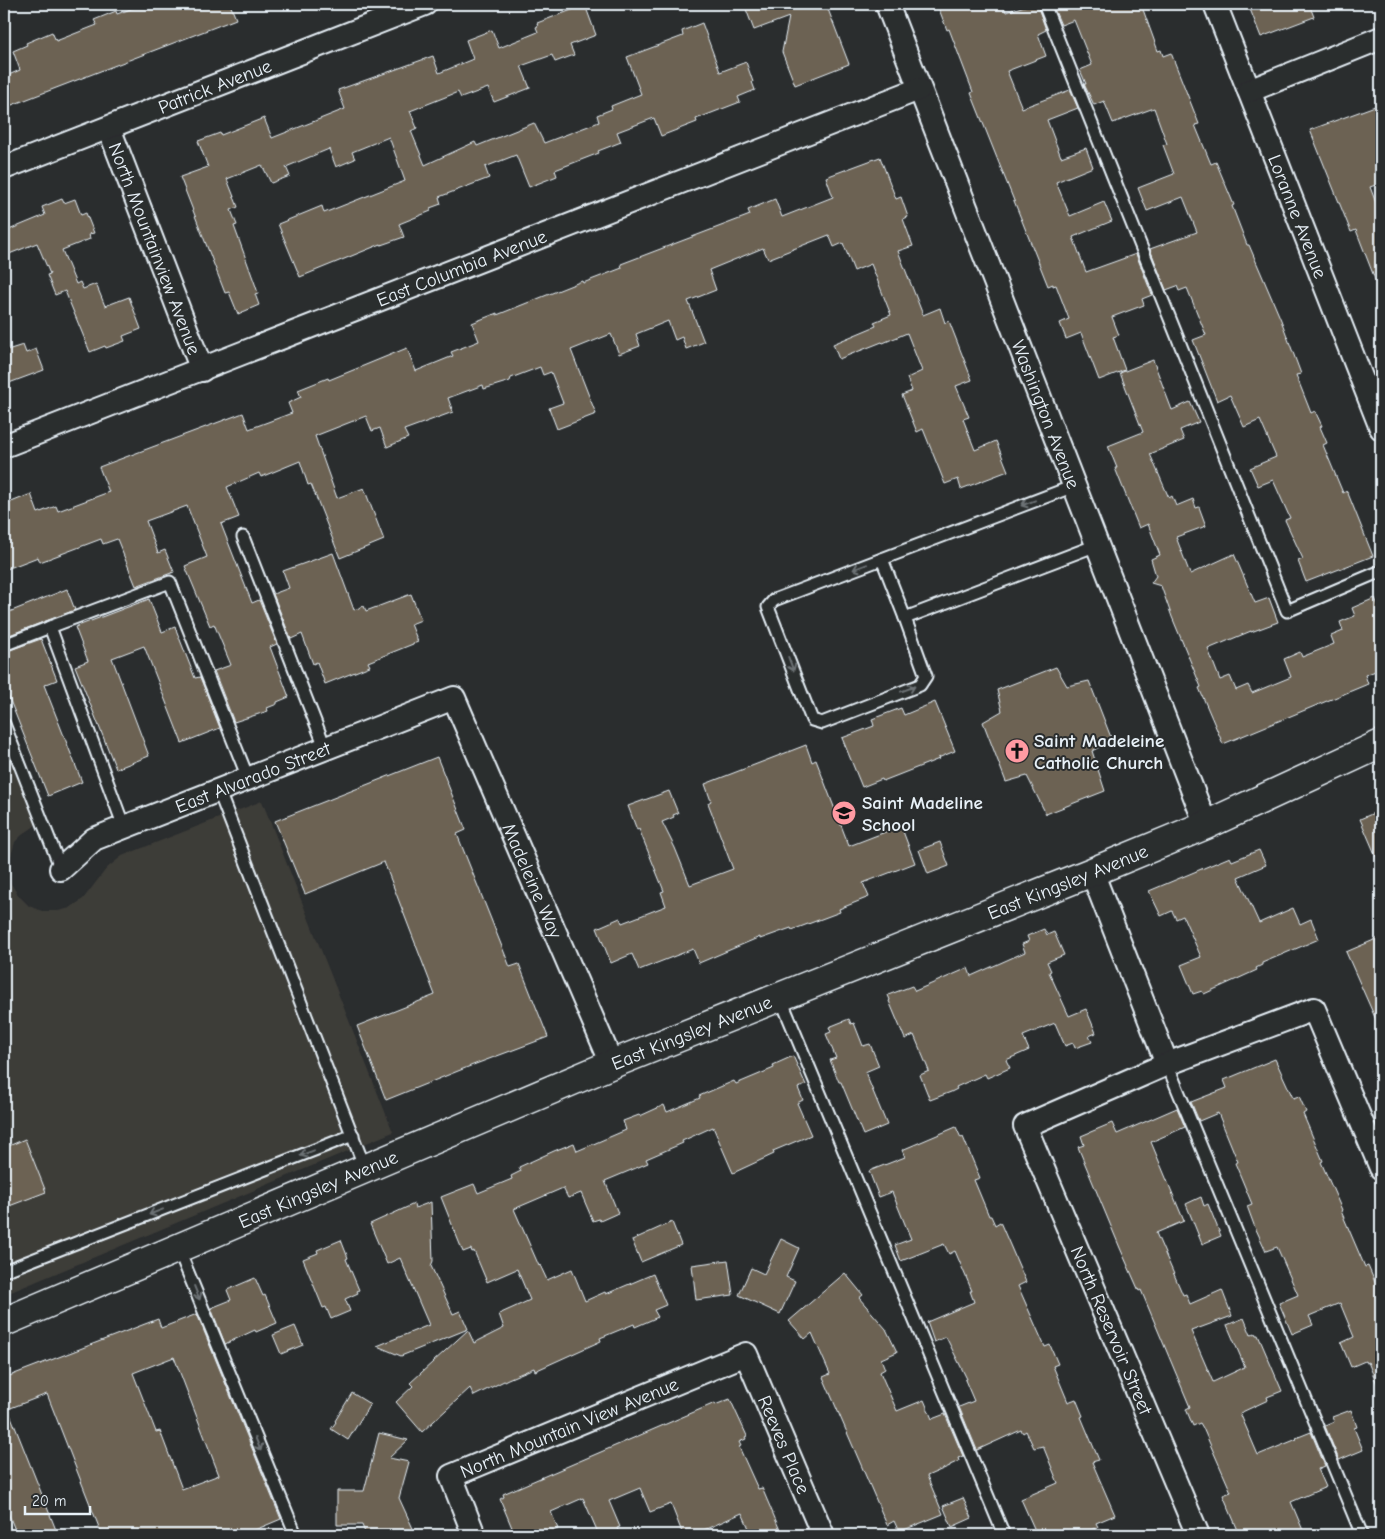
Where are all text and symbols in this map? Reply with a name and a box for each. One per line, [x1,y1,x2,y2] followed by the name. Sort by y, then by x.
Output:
[155,55,275,119] street label: Patrick Avenue
[104,140,205,358] street label: North Mountainview Avenue
[1263,152,1331,282] street label: Loranne Avenue
[374,225,550,312] street label: East Columbia Avenue
[1007,337,1084,492] street label: Washington Avenue
[1021,499,1036,508] one-way arrow
[853,563,868,572] one-way arrow
[786,656,796,671] one-way arrow
[900,684,915,693] one-way arrow
[1034,730,1164,774] place label: Saint Madeleine Catholic Church
[172,737,334,818] street label: East Alvarado Street
[1004,738,1030,764] church icon: Saint Madeleine Catholic Church
[862,792,983,836] place label: Saint Madeline School
[831,800,857,826] school or university icon: Saint Madeline School
[497,820,567,942] street label: Madeleine Way
[984,840,1151,925] street label: East Kingsley Avenue
[608,991,775,1075] street label: East Kingsley Avenue
[235,1146,401,1233] street label: East Kingsley Avenue
[300,1149,315,1158] one-way arrow
[149,1208,164,1217] one-way arrow
[1066,1243,1157,1419] street label: North Reservoir Street
[193,1285,202,1300] one-way arrow
[457,1373,682,1483] street label: North Mountain View Avenue
[753,1392,814,1498] street label: Reeves Place
[254,1436,264,1451] one-way arrow
[25,1484,90,1516] scale bar
[32,1492,66,1510] text: 20 m

